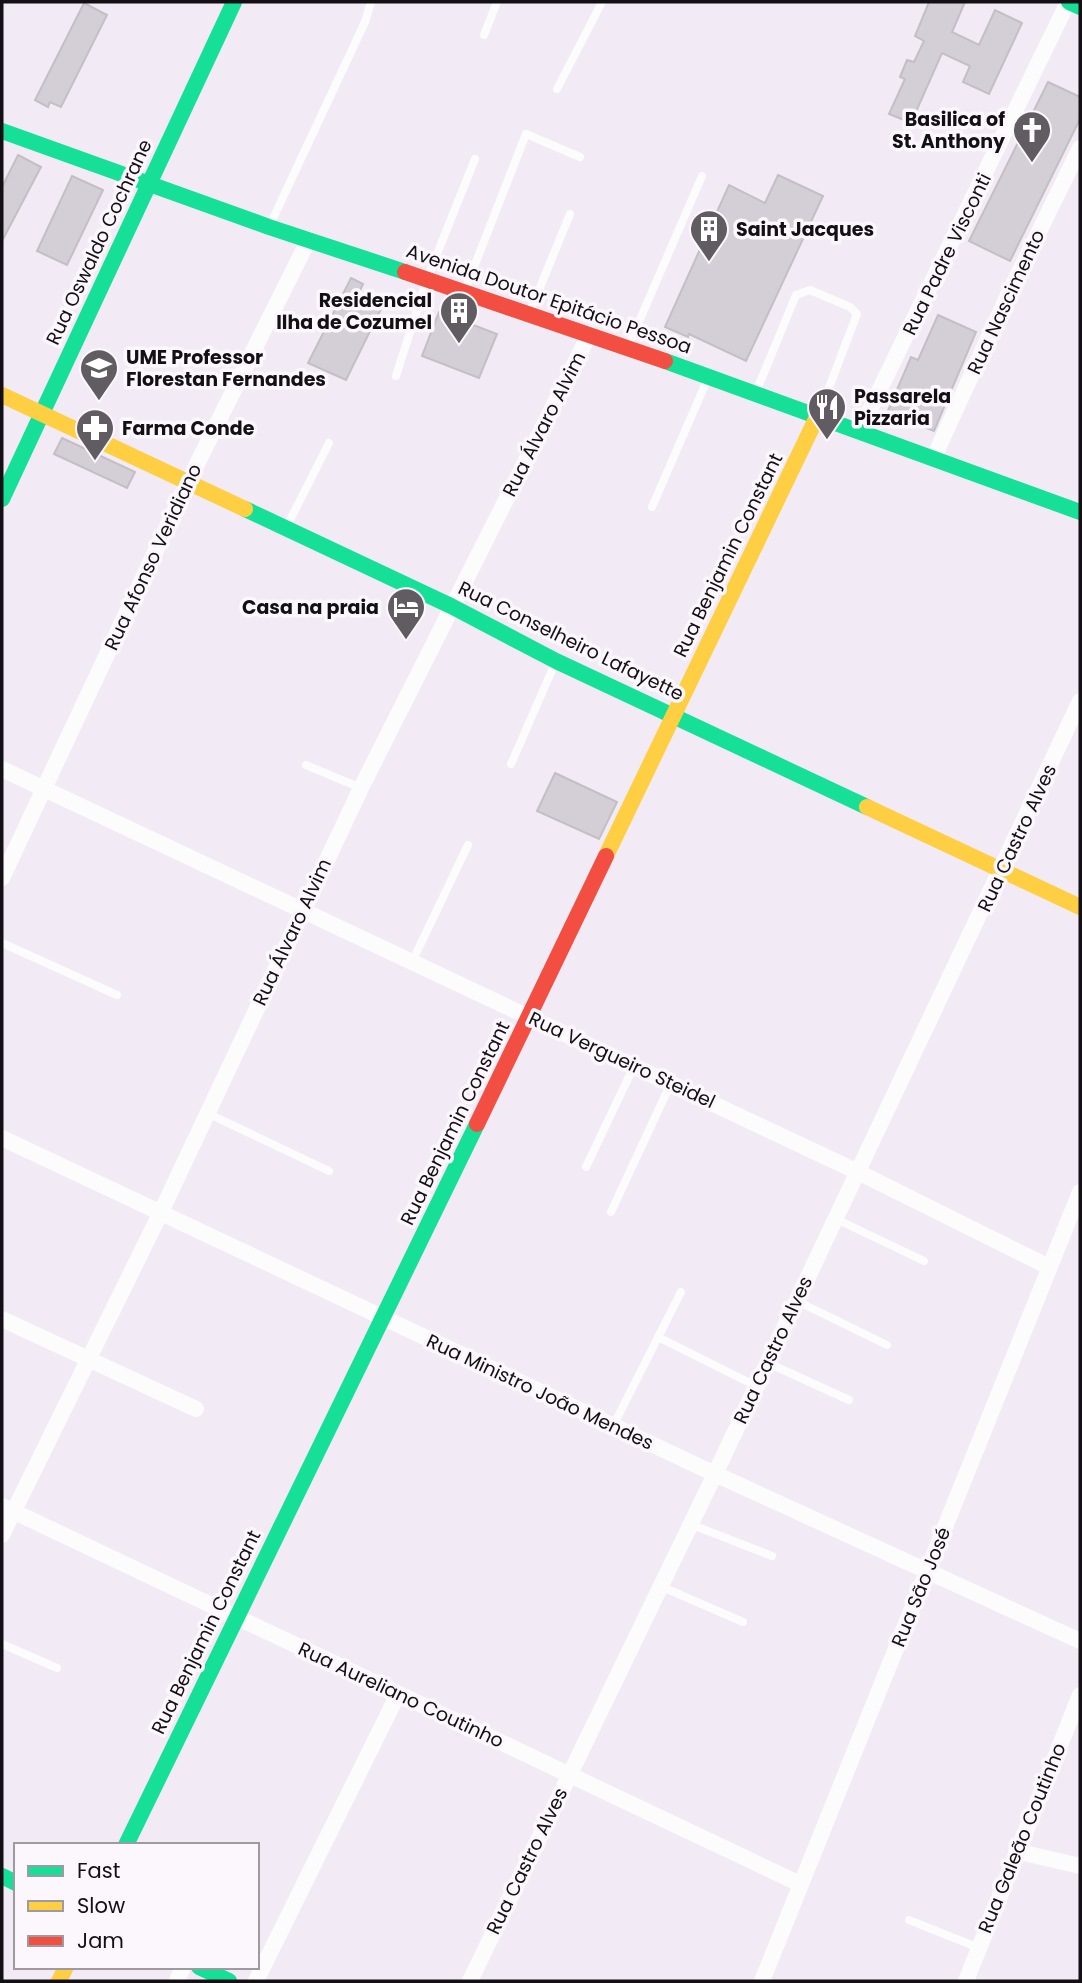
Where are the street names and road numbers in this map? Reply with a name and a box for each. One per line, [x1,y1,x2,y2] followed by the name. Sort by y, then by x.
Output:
[39,135,159,349] street label: Rua Oswaldo Cochrane
[896,168,998,340] street label: Rua Padre Visconti
[961,225,1051,379] street label: Rua Nascimento
[403,237,695,361] street label: Avenida Doutor Epitácio Pessoa
[496,347,592,501] street label: Rua Álvaro Alvim
[667,448,789,662] street label: Rua Benjamin Constant
[98,459,208,655] street label: Rua Afonso Veridiano
[454,574,688,708] street label: Rua Conselheiro Lafayette
[971,760,1063,916] street label: Rua Castro Alves
[246,854,338,1010] street label: Rua Álvaro Alvim
[524,1005,720,1115] street label: Rua Vergueiro Steidel
[394,1016,516,1230] street label: Rua Benjamin Constant
[727,1272,819,1428] street label: Rua Castro Alves
[422,1327,658,1457] street label: Rua Ministro João Mendes
[885,1523,957,1651] street label: Rua São José
[145,1525,267,1739] street label: Rua Benjamin Constant
[294,1635,508,1755] street label: Rua Aureliano Coutinho
[971,1739,1073,1937] street label: Rua Galeão Coutinho
[480,1783,574,1939] street label: Rua Castro Alves

